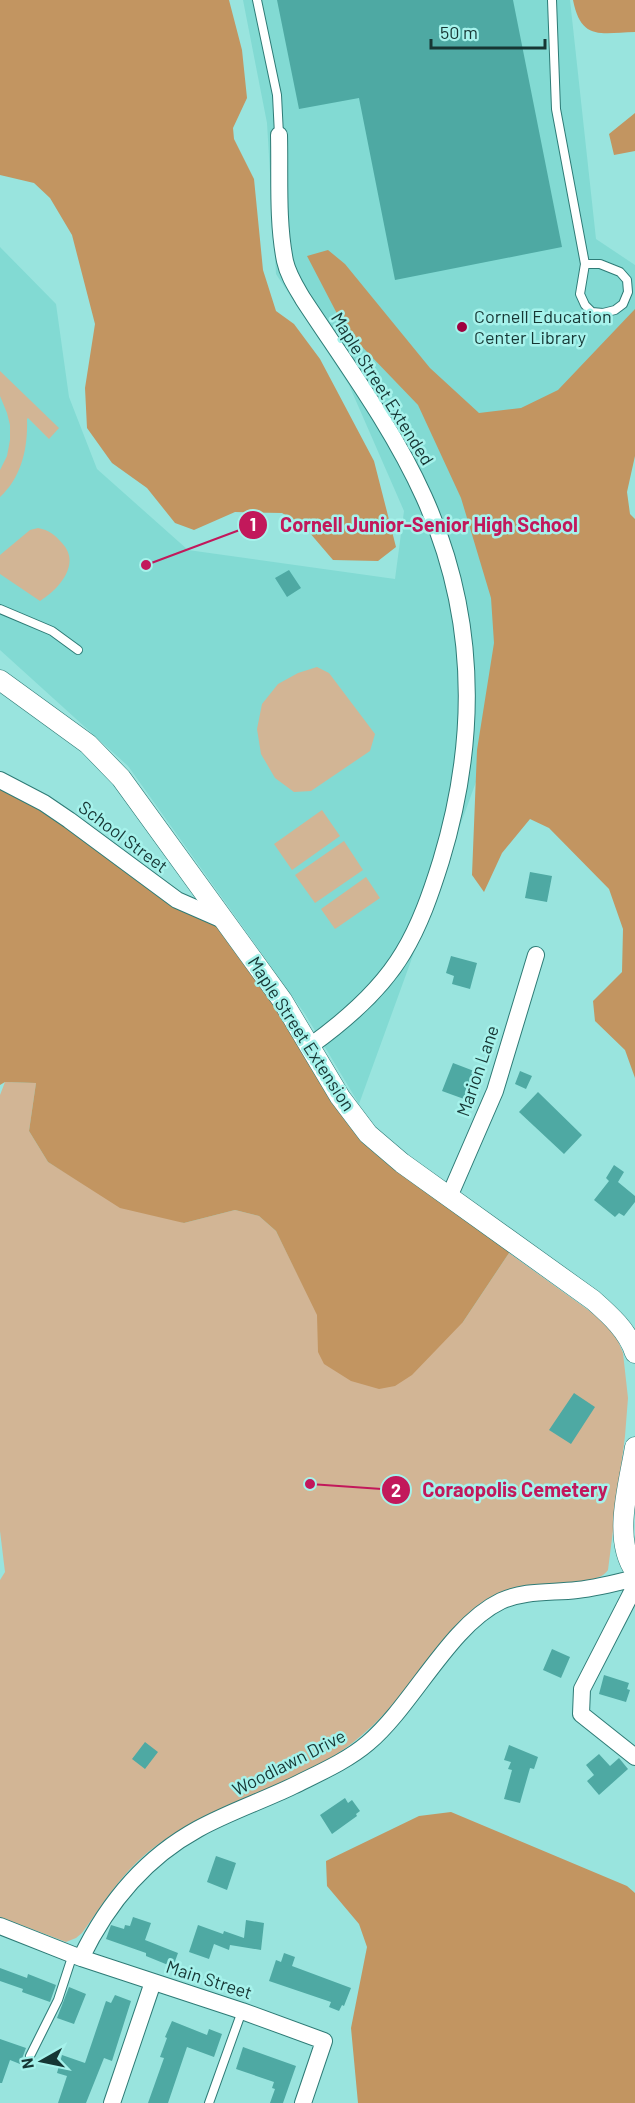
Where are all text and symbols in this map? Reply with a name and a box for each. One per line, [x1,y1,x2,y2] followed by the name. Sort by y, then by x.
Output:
[431,12,545,50] scale bar
[440,21,478,43] text: 50 m
[474,305,612,348] place label: Cornell Education Center Library
[327,308,439,469] street label: Maple Street Extended
[455,320,469,334] marker: Cornell Education Center Library
[238,506,590,544] callout: Cornell Junior-Senior High School
[280,512,578,536] text: Cornell Junior-Senior High School
[250,513,256,535] text: 1
[75,796,173,877] street label: School Street
[244,952,360,1115] street label: Maple Street Extension
[451,1022,503,1119] street label: Marion Lane
[381,1471,620,1509] callout: Coraopolis Cemetery
[422,1477,608,1501] text: Coraopolis Cemetery
[391,1479,401,1501] text: 2
[228,1724,349,1800] street label: Woodlawn Drive
[164,1955,255,2003] street label: Main Street
[12,2031,72,2091] north arrow
[16,2057,37,2070] text: N

